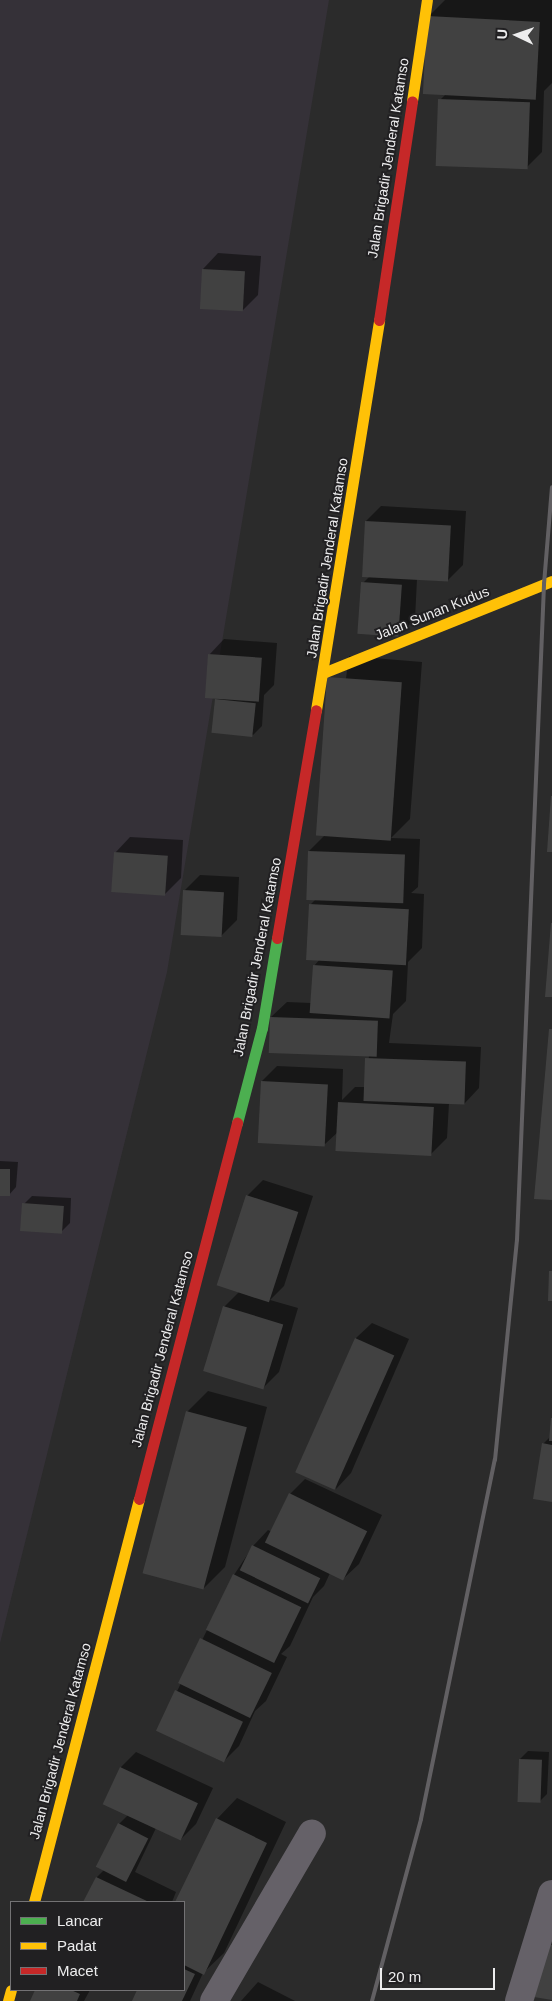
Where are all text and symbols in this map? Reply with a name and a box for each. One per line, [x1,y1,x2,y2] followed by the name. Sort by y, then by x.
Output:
[492,10,542,60] north arrow
[494,29,510,40] text: U
[364,57,412,259] street label: Jalan Brigadir Jenderal Katamso
[303,457,351,659] street label: Jalan Brigadir Jenderal Katamso
[373,582,491,644] street label: Jalan Sunan Kudus
[229,856,285,1058] street label: Jalan Brigadir Jenderal Katamso
[128,1249,196,1449] street label: Jalan Brigadir Jenderal Katamso
[26,1641,94,1841] street label: Jalan Brigadir Jenderal Katamso
[10,1901,185,1991] legend
[57,1912,103,1929] text: Lancar
[57,1937,96,1954] text: Padat
[382,1958,497,1990] scale bar
[57,1962,98,1979] text: Macet
[388,1968,421,1985] text: 20 m

